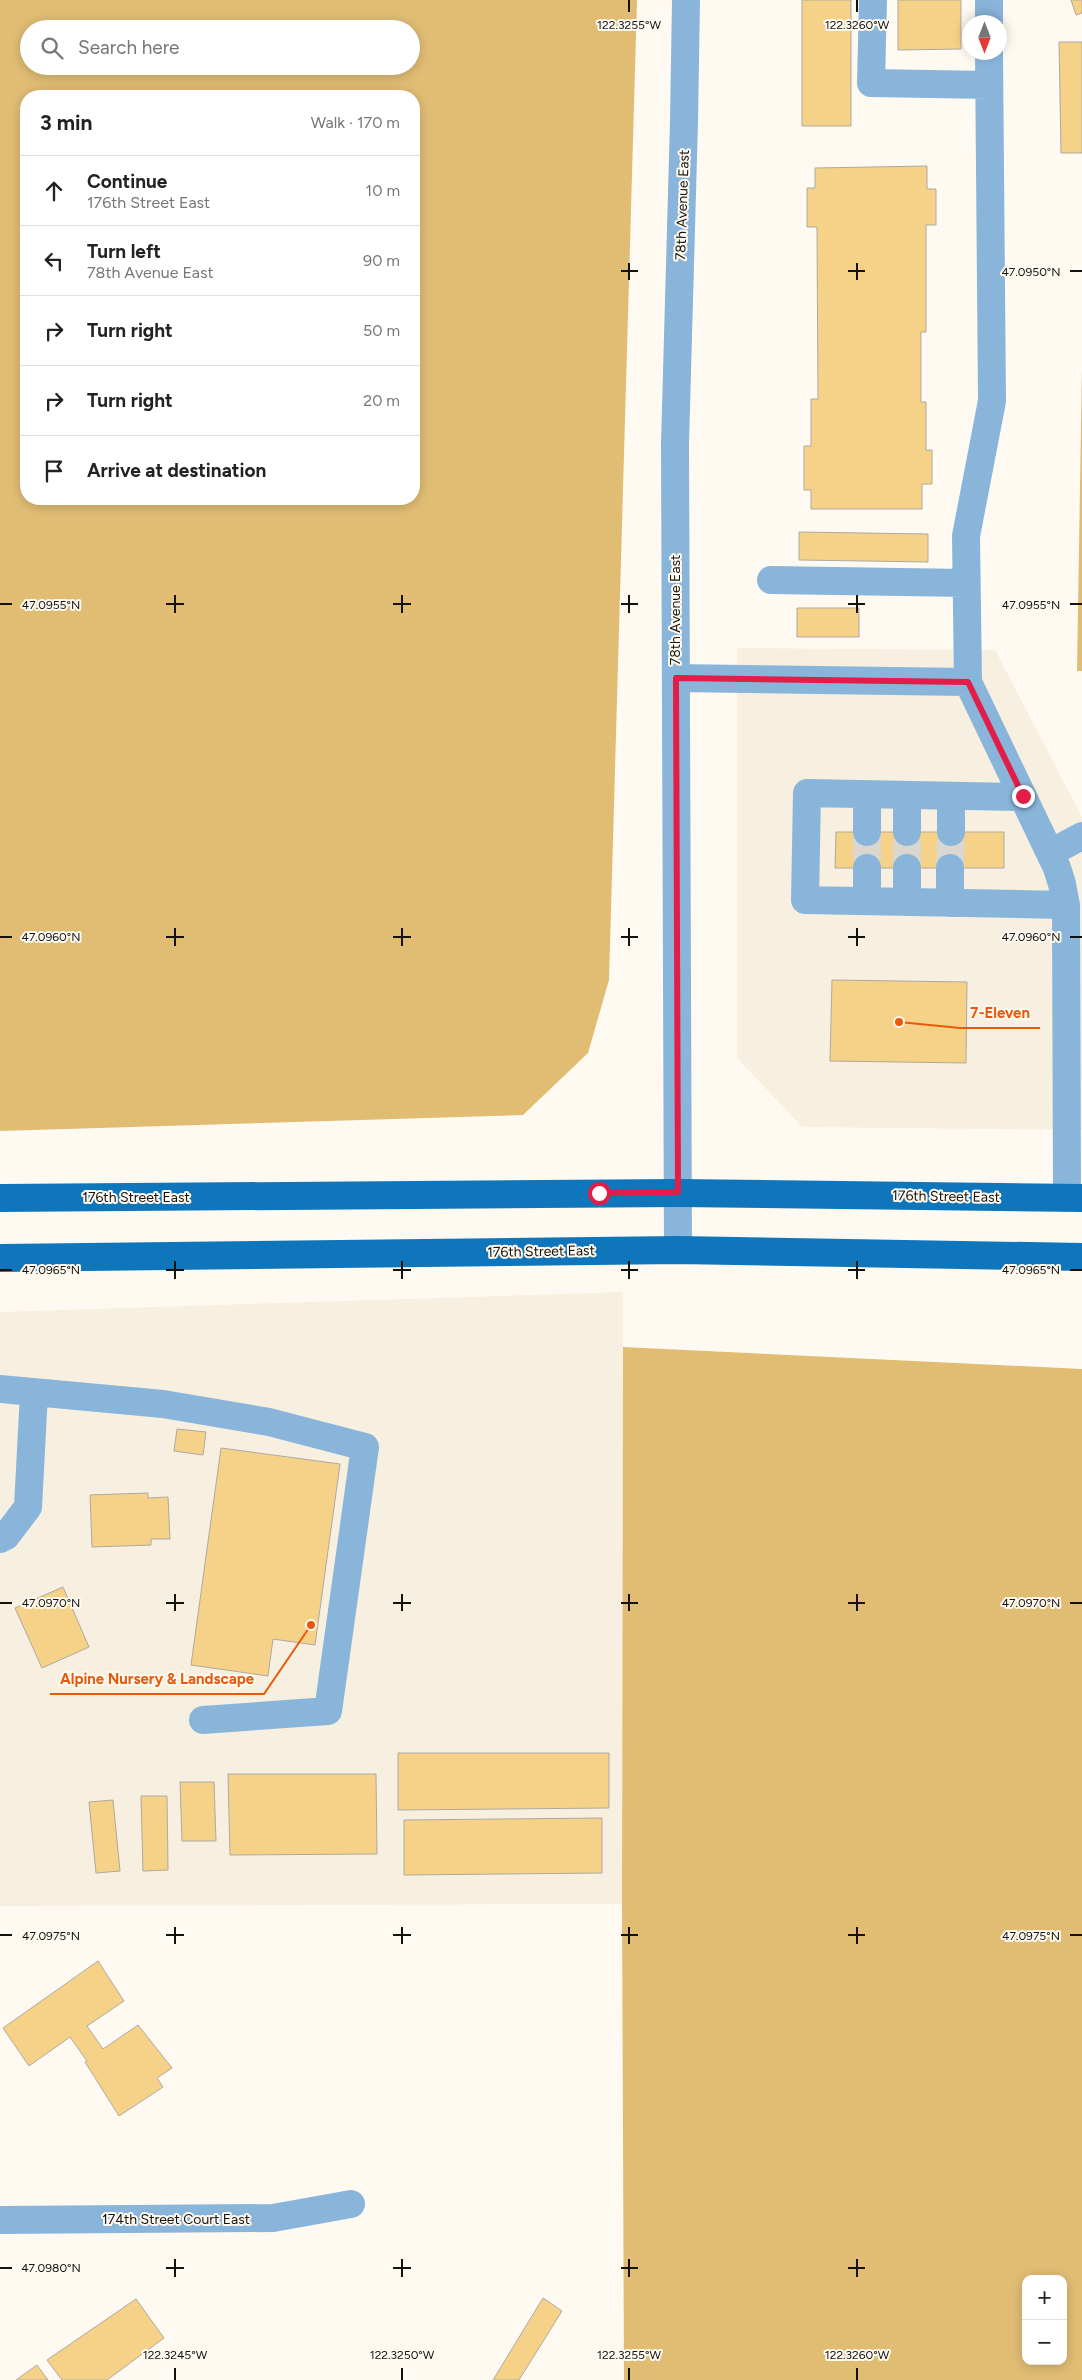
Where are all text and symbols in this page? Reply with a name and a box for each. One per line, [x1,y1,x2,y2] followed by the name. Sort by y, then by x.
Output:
[962,15,1007,60] north arrow
[597,18,661,32] text: 122.3255°W
[825,18,890,32] text: 122.3260°W
[20,20,420,75] search box
[38,34,66,62] icon: search
[78,36,180,59] text: Search here
[40,110,92,135] text: 3 min
[311,113,400,132] text: Walk · 170 m
[672,149,693,261] street label: 78th Avenue East
[87,170,167,193] text: Continue
[40,177,68,205] icon: ahead
[366,181,400,200] text: 10 m
[87,193,210,212] text: 176th Street East
[87,240,161,263] text: Turn left
[40,247,68,275] icon: left
[363,251,400,270] text: 90 m
[87,263,214,282] text: 78th Avenue East
[1001,265,1061,279] text: 47.0950°N
[40,317,68,345] icon: right
[87,319,173,342] text: Turn right
[363,321,400,340] text: 50 m
[40,387,68,415] icon: right
[87,389,173,412] text: Turn right
[363,391,400,410] text: 20 m
[40,457,68,485] icon: arrive
[87,459,266,482] text: Arrive at destination
[667,555,684,665] street label: 78th Avenue East
[22,598,80,612] text: 47.0955°N
[1002,598,1060,612] text: 47.0955°N
[1012,785,1035,808] route end
[21,930,81,944] text: 47.0960°N
[1001,930,1061,944] text: 47.0960°N
[960,998,1040,1028] callout: 7-Eleven
[970,1004,1030,1022] text: 7-Eleven
[588,1182,611,1205] route start
[892,1187,1000,1206] street label: 176th Street East
[82,1189,190,1206] street label: 176th Street East
[487,1242,595,1261] street label: 176th Street East
[22,1263,80,1277] text: 47.0965°N
[1002,1263,1060,1277] text: 47.0965°N
[22,1596,80,1610] text: 47.0970°N
[1002,1596,1060,1610] text: 47.0970°N
[50,1664,264,1694] callout: Alpine Nursery & Landscape
[60,1670,255,1688] text: Alpine Nursery & Landscape
[22,1929,80,1943] text: 47.0975°N
[1002,1929,1060,1943] text: 47.0975°N
[102,2211,250,2228] street label: 174th Street Court East
[21,2261,81,2275] text: 47.0980°N
[1022,2275,1067,2365] map controls
[1022,2275,1067,2320] button: +
[1022,2320,1067,2365] button: −
[143,2348,208,2362] text: 122.3245°W
[370,2348,435,2362] text: 122.3250°W
[597,2348,661,2362] text: 122.3255°W
[825,2348,890,2362] text: 122.3260°W

